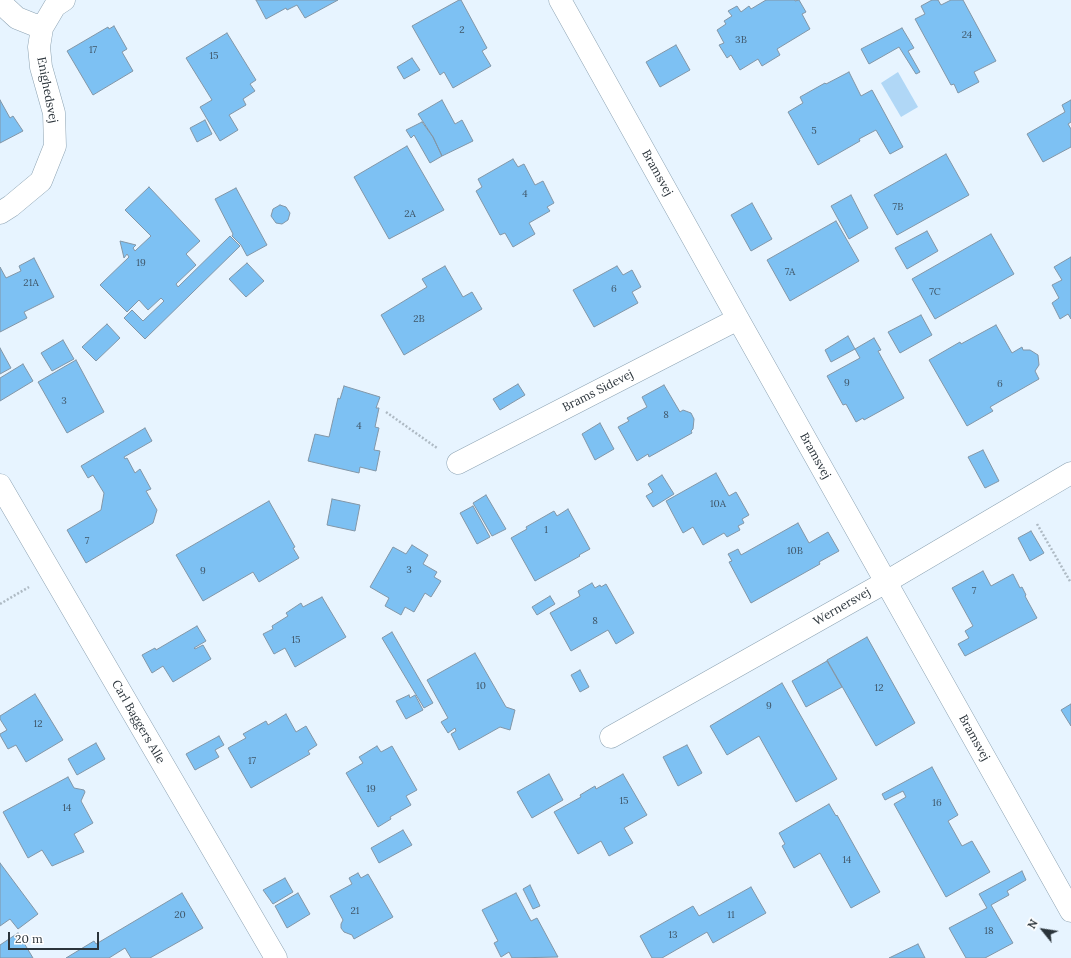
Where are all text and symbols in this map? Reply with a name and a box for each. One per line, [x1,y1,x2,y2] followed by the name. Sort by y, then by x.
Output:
[459,24,465,36] house number: 2
[962,29,972,41] house number: 24
[735,34,747,46] house number: 3B
[89,44,97,56] house number: 17
[209,50,219,62] house number: 15
[34,56,60,124] street label: Enighedsvej
[811,125,817,137] house number: 5
[638,147,676,199] street label: Bramsvej
[522,188,528,200] house number: 4
[893,201,903,213] house number: 7B
[404,208,416,220] house number: 2A
[136,257,146,269] house number: 19
[785,266,795,278] house number: 7A
[23,277,39,289] house number: 21A
[611,283,617,295] house number: 6
[929,286,941,298] house number: 7C
[413,313,425,325] house number: 2B
[560,367,636,415] street label: Brams Sidevej
[844,377,850,389] house number: 9
[997,378,1003,390] house number: 6
[61,395,67,407] house number: 3
[663,409,669,421] house number: 8
[356,420,362,432] house number: 4
[796,430,834,482] street label: Bramsvej
[710,498,726,510] house number: 10A
[544,524,548,536] house number: 1
[85,535,89,547] house number: 7
[787,545,803,557] house number: 10B
[406,564,412,576] house number: 3
[200,565,206,577] house number: 9
[811,585,873,629] street label: Wernersvej
[972,585,976,597] house number: 7
[592,615,598,627] house number: 8
[291,634,301,646] house number: 15
[108,678,168,766] street label: Carl Baggers Alle
[476,680,486,692] house number: 10
[874,682,884,694] house number: 12
[766,700,772,712] house number: 9
[955,712,993,764] street label: Bramsvej
[33,718,43,730] house number: 12
[248,755,256,767] house number: 17
[366,783,376,795] house number: 19
[619,795,629,807] house number: 15
[932,797,942,809] house number: 16
[62,802,72,814] house number: 14
[842,854,852,866] house number: 14
[350,905,360,917] house number: 21
[174,909,186,921] house number: 20
[727,909,735,921] house number: 11
[1023,910,1063,950] north arrow
[1024,917,1041,931] text: N
[10,924,101,950] scale bar
[984,925,994,937] house number: 18
[668,929,678,941] house number: 13
[15,931,43,946] text: 20 m

